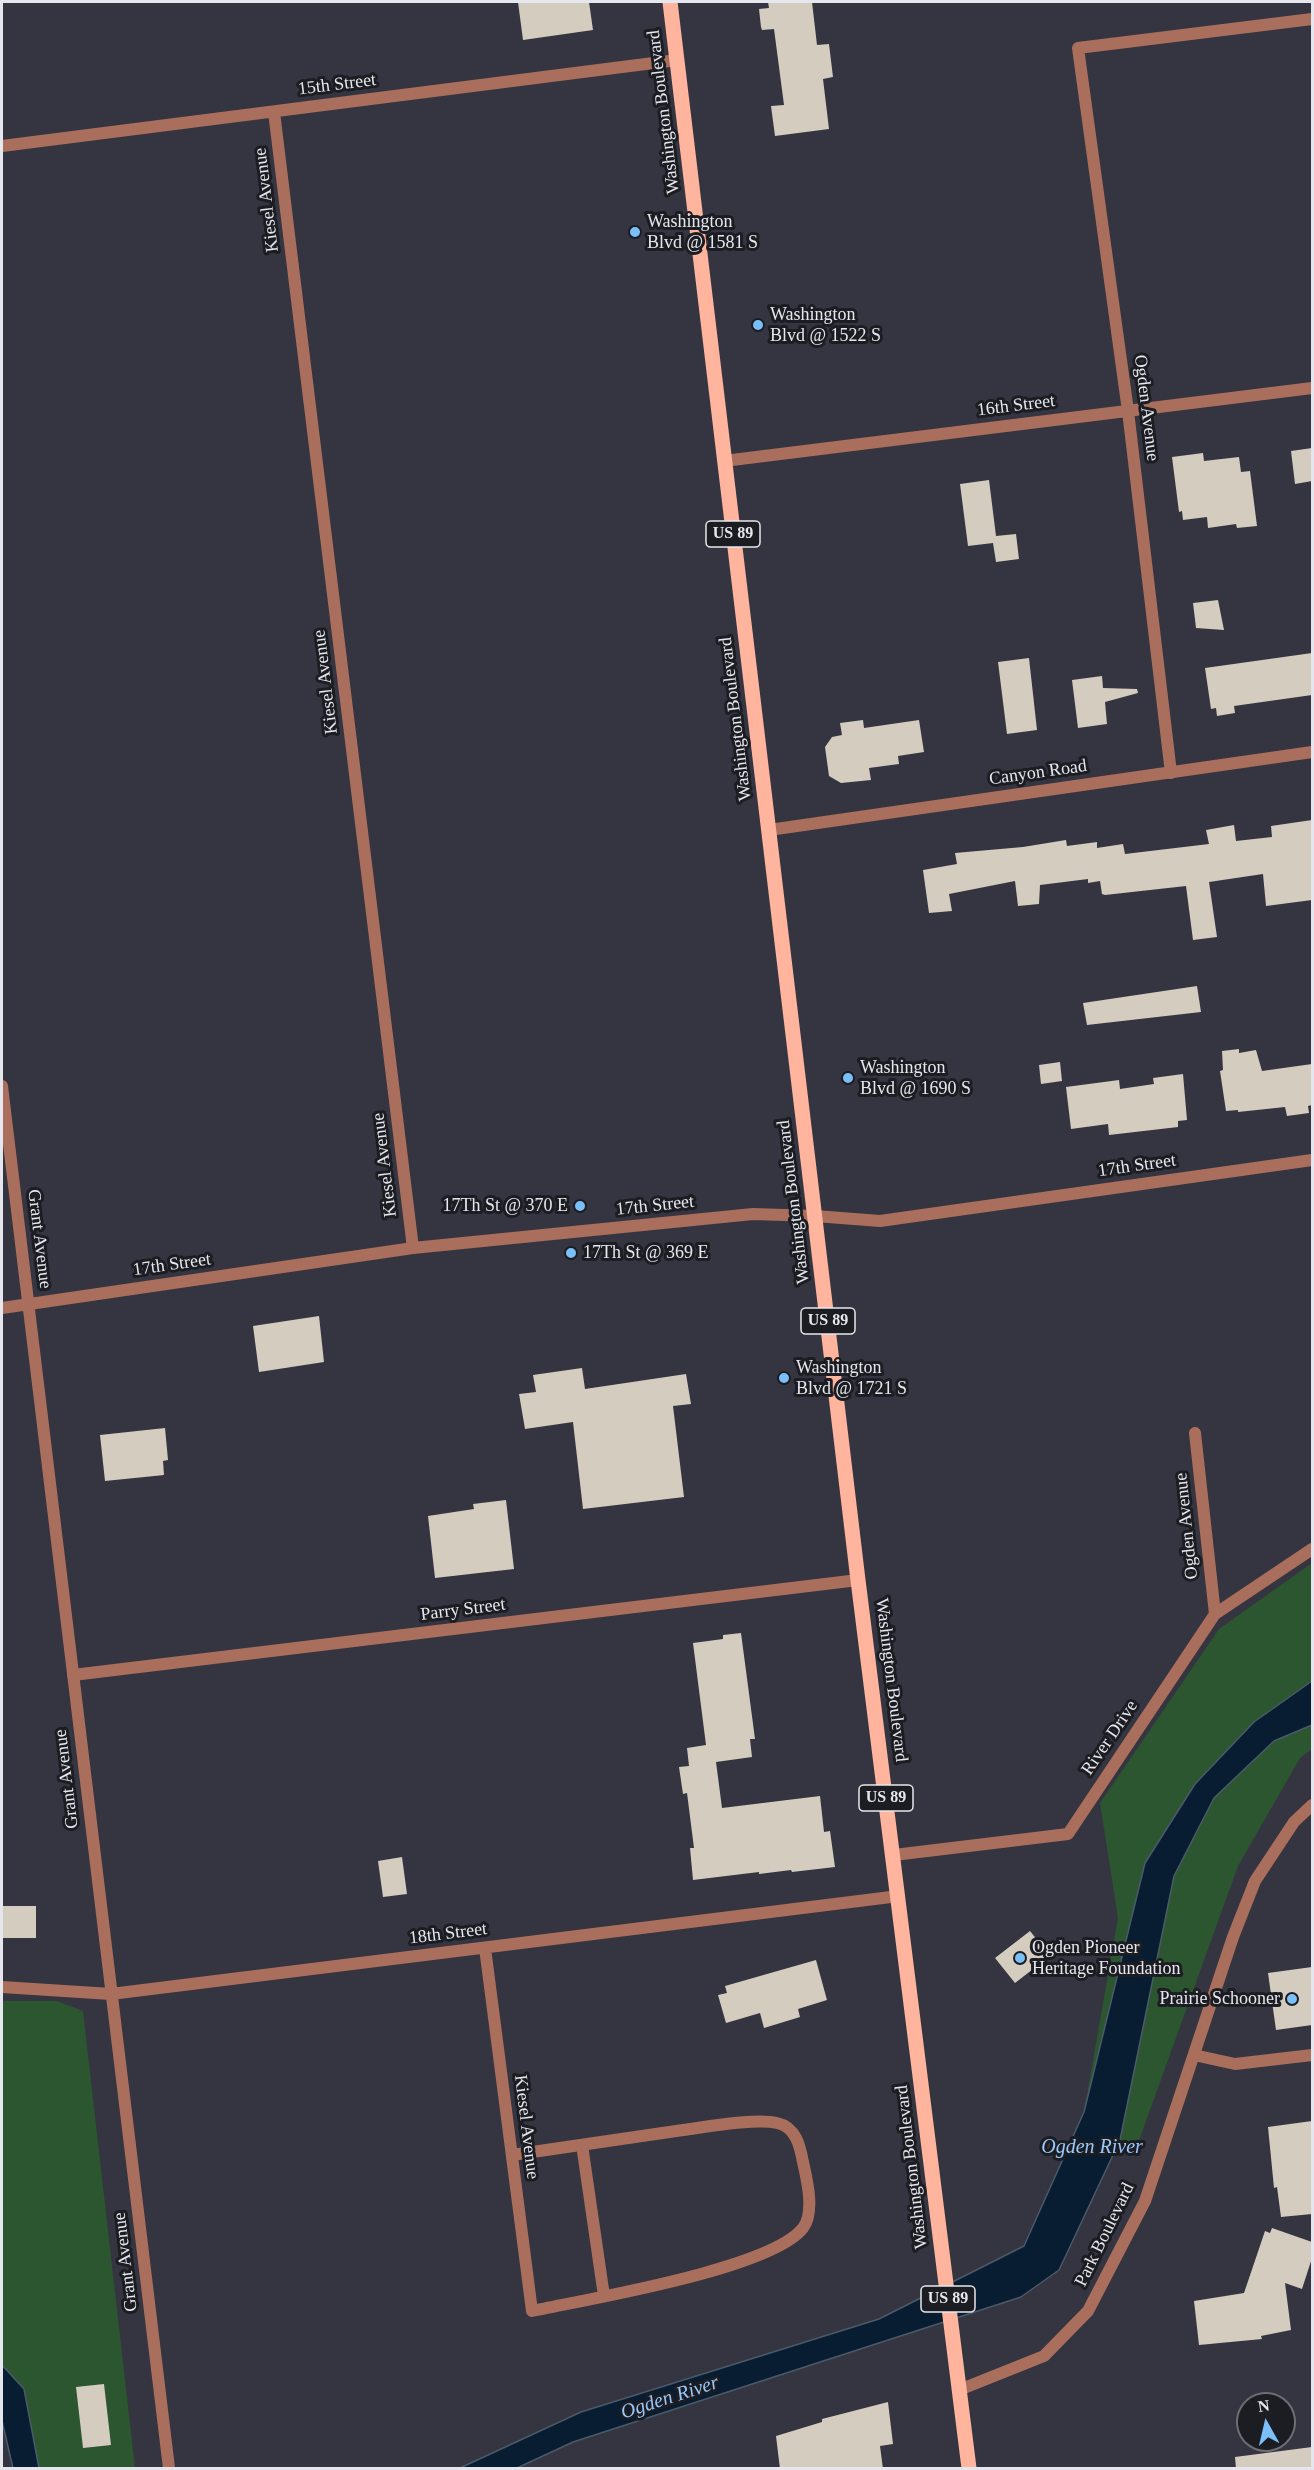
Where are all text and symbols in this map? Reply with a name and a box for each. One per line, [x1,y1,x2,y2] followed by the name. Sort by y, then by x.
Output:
[643,29,685,195] street label: Washington Boulevard
[297,69,377,101] street label: 15th Street
[250,147,284,253] street label: Kiesel Avenue
[647,211,758,254] place label: Washington Blvd @ 1581 S
[628,225,642,239] marker: Washington Blvd @ 1581 S
[770,304,881,346] place label: Washington Blvd @ 1522 S
[751,318,765,332] marker: Washington Blvd @ 1522 S
[1129,354,1163,462] street label: Ogden Avenue
[976,390,1056,422] street label: 16th Street
[706,521,760,547] road number: US 89
[309,629,343,735] street label: Kiesel Avenue
[715,636,757,802] street label: Washington Boulevard
[988,755,1088,791] street label: Canyon Road
[860,1057,971,1100] place label: Washington Blvd @ 1690 S
[841,1071,855,1085] marker: Washington Blvd @ 1690 S
[368,1112,402,1218] street label: Kiesel Avenue
[773,1119,815,1285] street label: Washington Boulevard
[1097,1150,1177,1182] street label: 17th Street
[22,1188,56,1290] street label: Grant Avenue
[615,1191,695,1221] street label: 17th Street
[442,1195,568,1217] place label: 17Th St @ 370 E
[573,1199,587,1213] marker: 17Th St @ 370 E
[583,1242,709,1264] place label: 17Th St @ 369 E
[564,1246,578,1260] marker: 17Th St @ 369 E
[132,1249,212,1281] street label: 17th Street
[801,1308,855,1334] road number: US 89
[796,1357,907,1400] place label: Washington Blvd @ 1721 S
[777,1371,791,1385] marker: Washington Blvd @ 1721 S
[1171,1472,1203,1580] street label: Ogden Avenue
[419,1594,507,1626] street label: Parry Street
[870,1597,912,1763] street label: Washington Boulevard
[1077,1697,1143,1779] street label: River Drive
[50,1728,84,1830] street label: Grant Avenue
[859,1785,913,1811] road number: US 89
[408,1918,488,1950] street label: 18th Street
[1032,1937,1180,1980] place label: Ogden Pioneer Heritage Foundation
[1013,1951,1027,1965] marker: Ogden Pioneer Heritage Foundation
[1160,1988,1280,2010] place label: Prairie Schooner
[1285,1992,1299,2006] marker: Prairie Schooner
[509,2074,543,2180] street label: Kiesel Avenue
[891,2084,933,2250] street label: Washington Boulevard
[1041,2136,1143,2160] water label: Ogden River
[1071,2180,1139,2290] street label: Park Boulevard
[109,2211,143,2313] street label: Grant Avenue
[921,2286,975,2312] road number: US 89
[618,2371,722,2425] water label: Ogden River
[1236,2392,1296,2452] north arrow
[1257,2396,1271,2415] text: N

